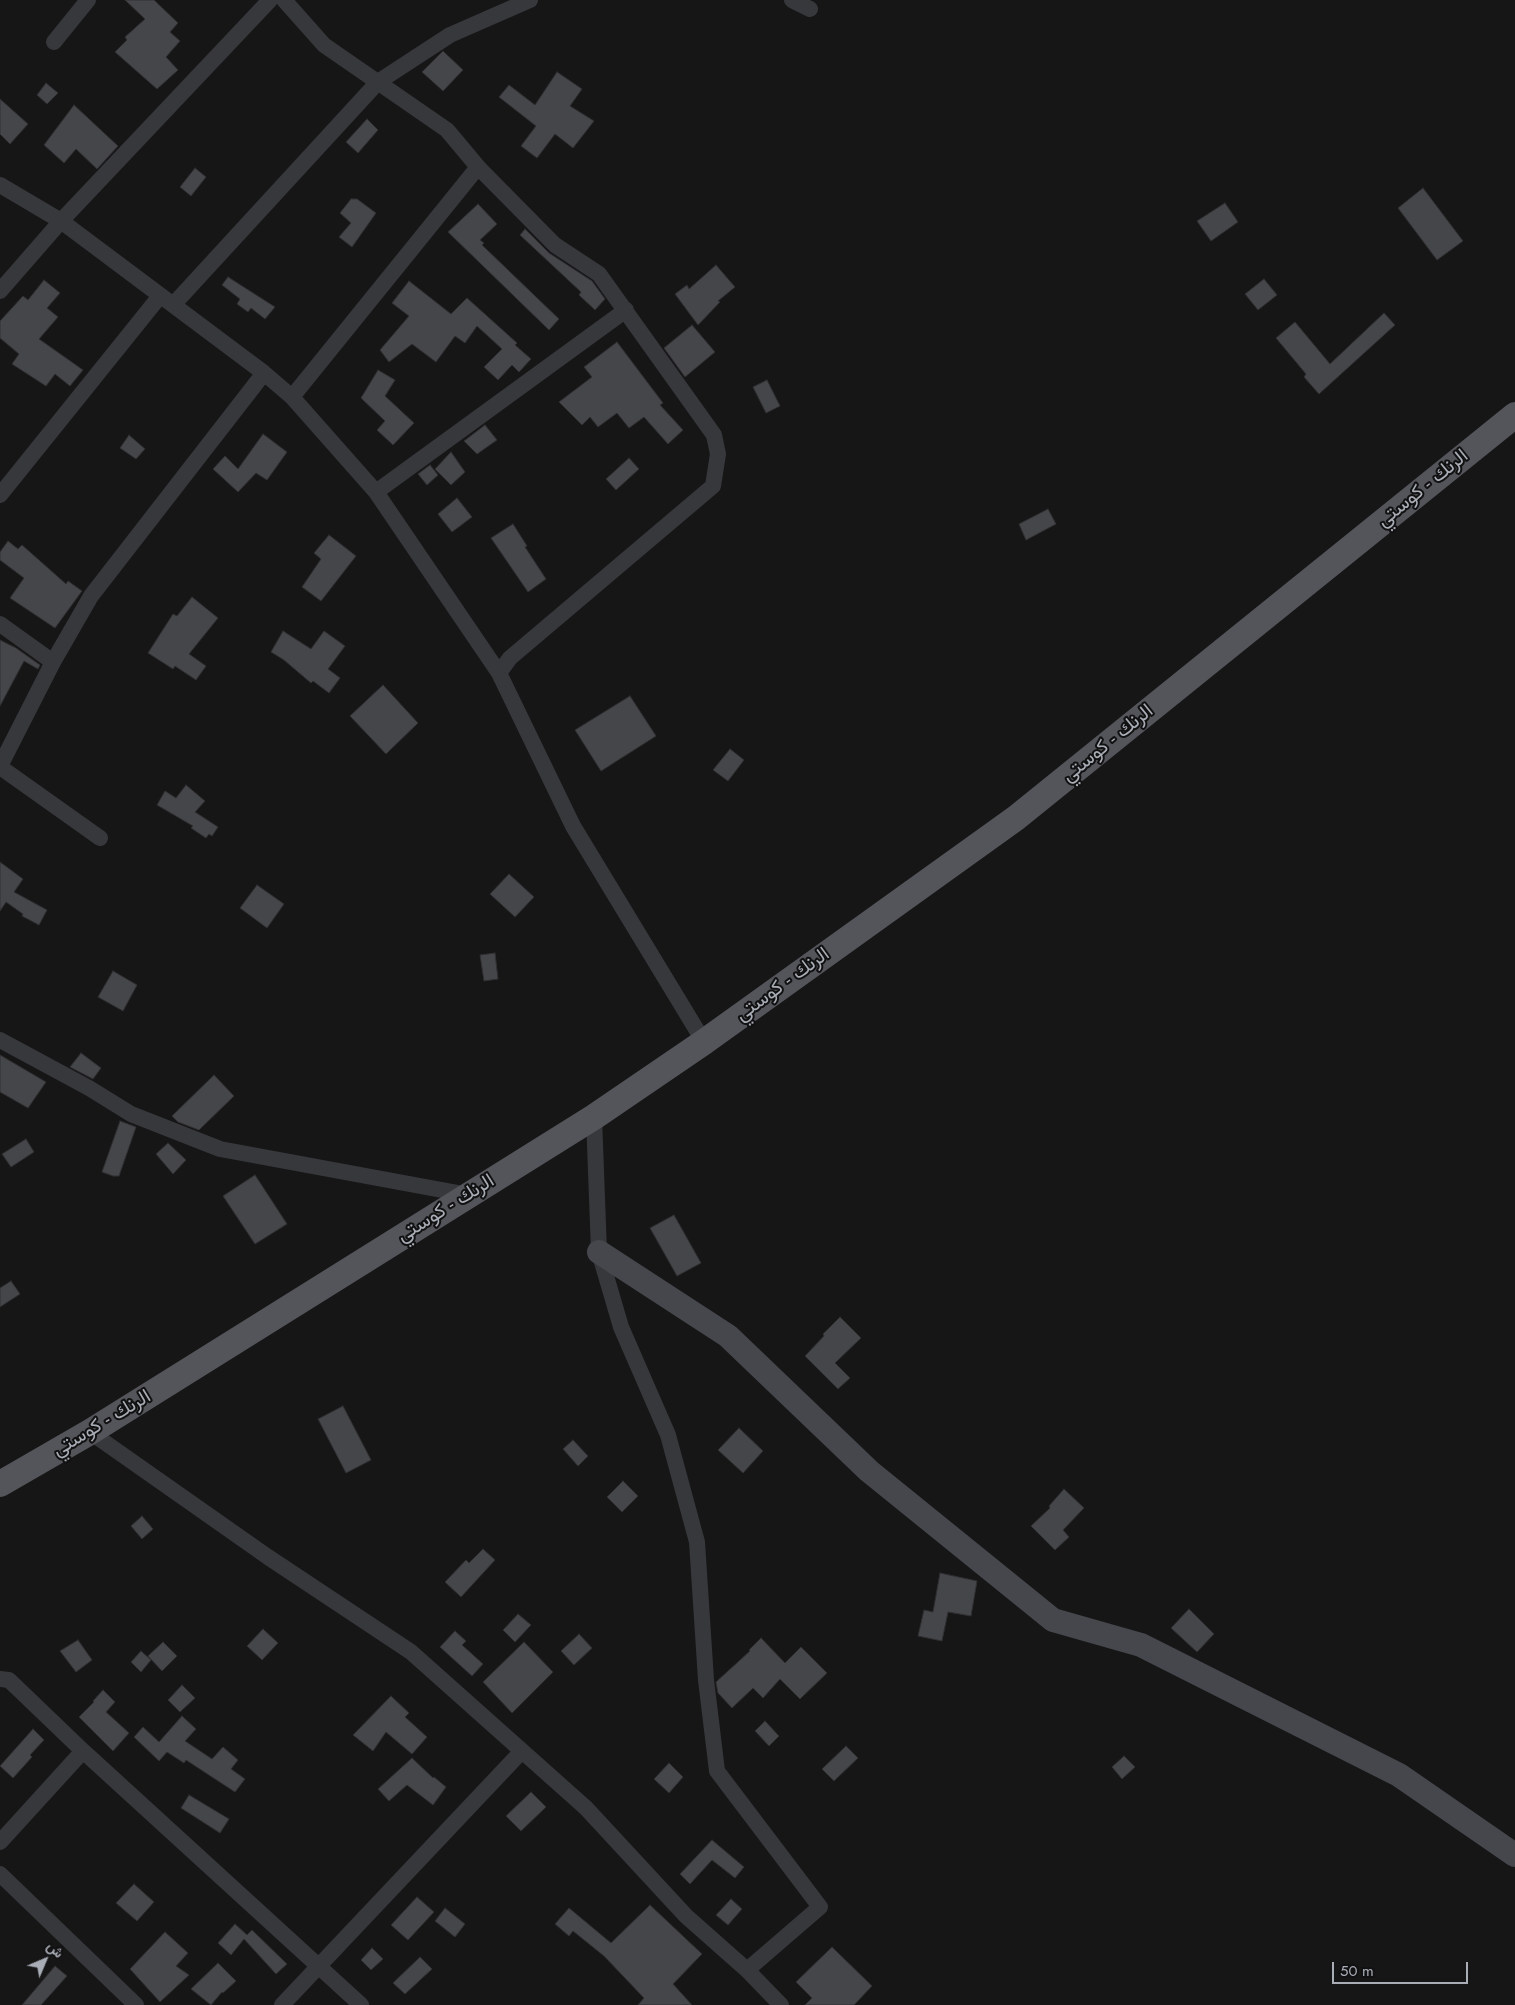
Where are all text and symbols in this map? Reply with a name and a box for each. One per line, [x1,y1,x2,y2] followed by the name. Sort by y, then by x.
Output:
[1372,445,1474,533] street label: الرنك - كوستي
[1057,700,1159,788] street label: الرنك - كوستي
[731,943,835,1027] street label: الرنك - كوستي
[393,1170,499,1248] street label: الرنك - كوستي
[48,1385,156,1463] street label: الرنك - كوستي
[20,1935,70,1985] north arrow
[43,1936,69,1962] text: ش
[1335,1952,1471,1984] scale bar
[1340,1960,1374,1982] text: 50 m

